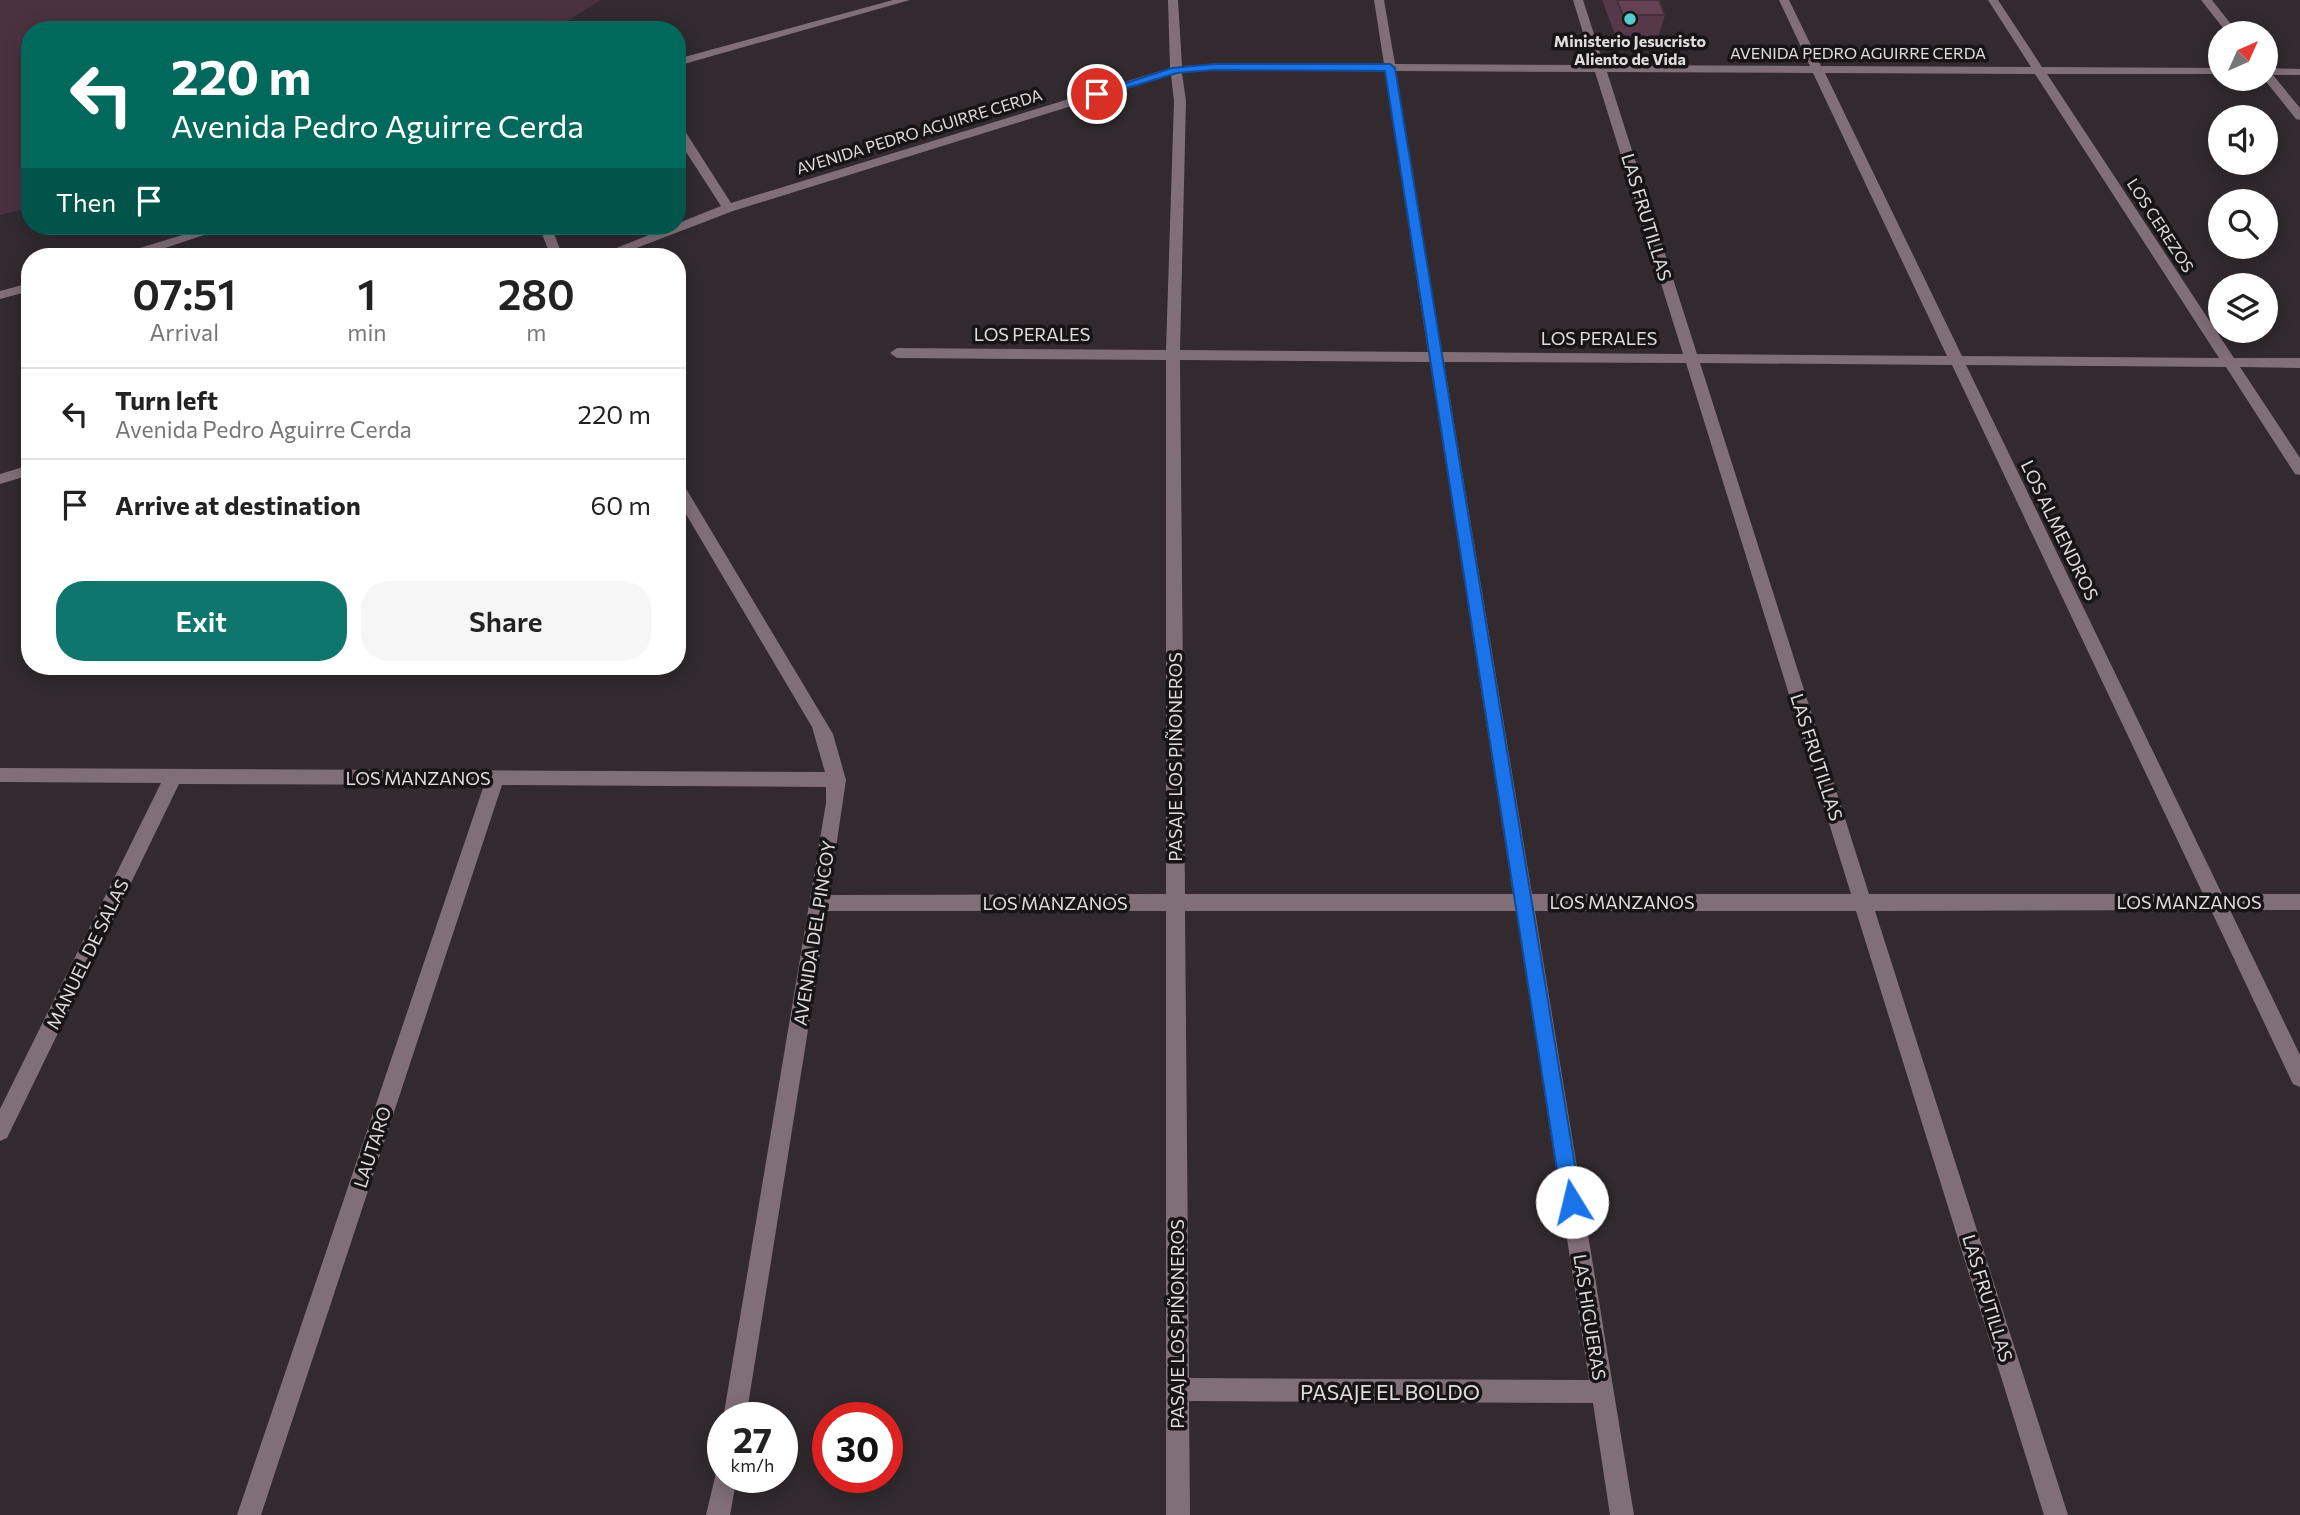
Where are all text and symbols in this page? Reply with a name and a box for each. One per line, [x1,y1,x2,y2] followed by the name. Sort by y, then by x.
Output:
[1622,11,1638,27] marker: Ministerio Jesucristo Aliento de Vida
[2208,21,2278,91] north arrow
[2208,21,2278,343] map controls
[1554,31,1707,68] place label: Ministerio Jesucristo Aliento de Vida
[1730,43,1986,62] street label: AVENIDA PEDRO AGUIRRE CERDA
[171,45,311,105] text: 220 m
[56,49,147,140] icon: left
[1067,64,1127,124] pin
[1078,75,1116,113] icon: arrive
[794,84,1044,178] street label: AVENIDA PEDRO AGUIRRE CERDA
[171,105,584,145] text: Avenida Pedro Aguirre Cerda
[2208,105,2278,175] button: sound
[1617,151,1677,283] street label: LAS FRUTILLAS
[2124,175,2198,275] street label: LOS CEREZOS
[130,182,168,220] icon: arrive
[56,186,116,217] text: Then
[2208,189,2278,259] button: search
[132,267,236,319] text: 07:51
[358,267,376,319] text: 1
[498,267,575,319] text: 280
[2208,273,2278,343] button: layers
[149,318,219,346] text: Arrival
[347,318,387,346] text: min
[526,318,546,346] text: m
[974,323,1090,345] street label: LOS PERALES
[1541,327,1657,349] street label: LOS PERALES
[115,384,218,415] text: Turn left
[56,395,94,433] icon: left
[578,398,651,429] text: 220 m
[115,415,412,443] text: Avenida Pedro Aguirre Cerda
[2017,456,2103,604] street label: LOS ALMENDROS
[56,486,94,524] icon: arrive
[115,489,361,520] text: Arrive at destination
[591,489,651,520] text: 60 m
[56,581,347,661] button: Exit
[361,581,651,661] button: Share
[1164,652,1186,862] street label: PASAJE LOS PIÑONEROS
[1786,691,1848,823] street label: LAS FRUTILLAS
[345,767,491,789] street label: LOS MANZANOS
[789,839,840,1027] street label: AVENIDA DEL PINCOY
[41,875,133,1033] street label: MANUEL DE SALAS
[1549,891,1695,913] street label: LOS MANZANOS
[2116,891,2262,913] street label: LOS MANZANOS
[982,892,1128,914] street label: LOS MANZANOS
[349,1104,395,1190] street label: LAUTARO
[1535,1165,1609,1239] position arrow
[1166,1219,1188,1429] street label: PASAJE LOS PIÑONEROS
[1958,1232,2018,1364] street label: LAS FRUTILLAS
[1569,1252,1611,1382] street label: LAS HIGUERAS
[1300,1379,1480,1404] street label: PASAJE EL BOLDO
[812,1402,903,1493] speed limit sign: 30
[733,1417,772,1460] text: 27
[731,1454,774,1476] text: km/h

